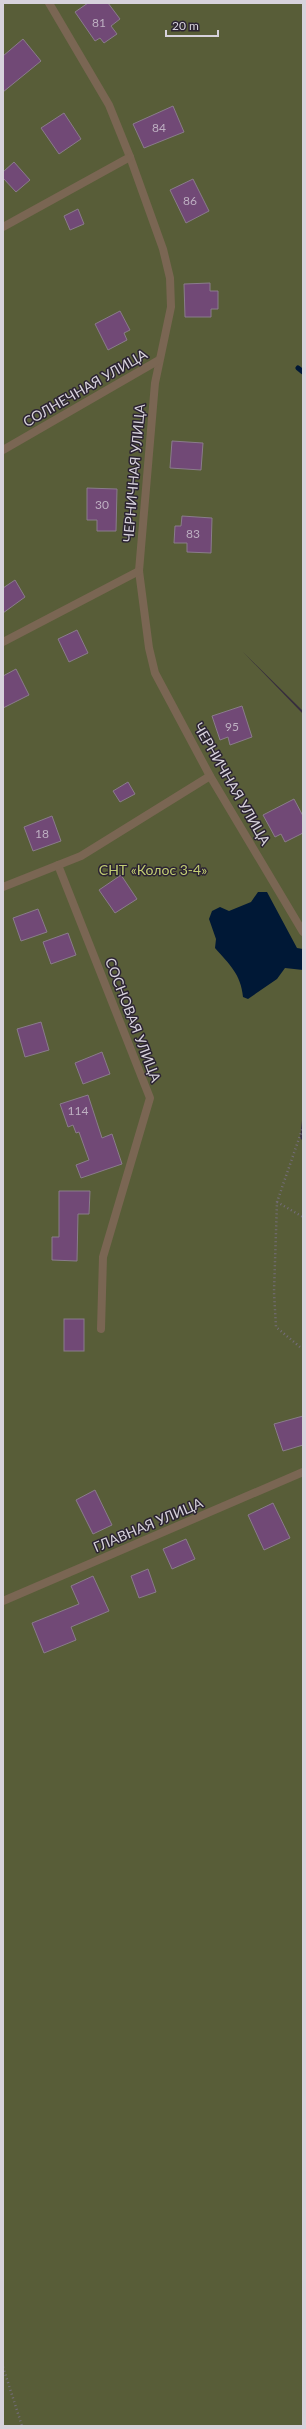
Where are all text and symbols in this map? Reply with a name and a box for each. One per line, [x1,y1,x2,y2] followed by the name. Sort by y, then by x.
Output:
[166,12,218,38] scale bar
[92,15,106,30] house number: 81
[172,18,199,33] text: 20 m
[152,120,166,135] house number: 84
[183,193,197,208] house number: 86
[20,345,150,430] street label: СОЛНЕЧНАЯ УЛИЦА
[119,403,148,543] street label: ЧЕРНИЧНАЯ УЛИЦА
[95,497,109,512] house number: 30
[186,526,200,541] house number: 83
[190,719,275,848] street label: ЧЕРНИЧНАЯ УЛИЦА
[225,719,239,734] house number: 95
[35,826,49,841] house number: 18
[99,861,207,878] park label: СНТ «Колос 3-4»
[102,955,165,1085] street label: СОСНОВАЯ УЛИЦА
[68,1103,88,1118] house number: 114
[90,1494,206,1555] street label: ГЛАВНАЯ УЛИЦА

